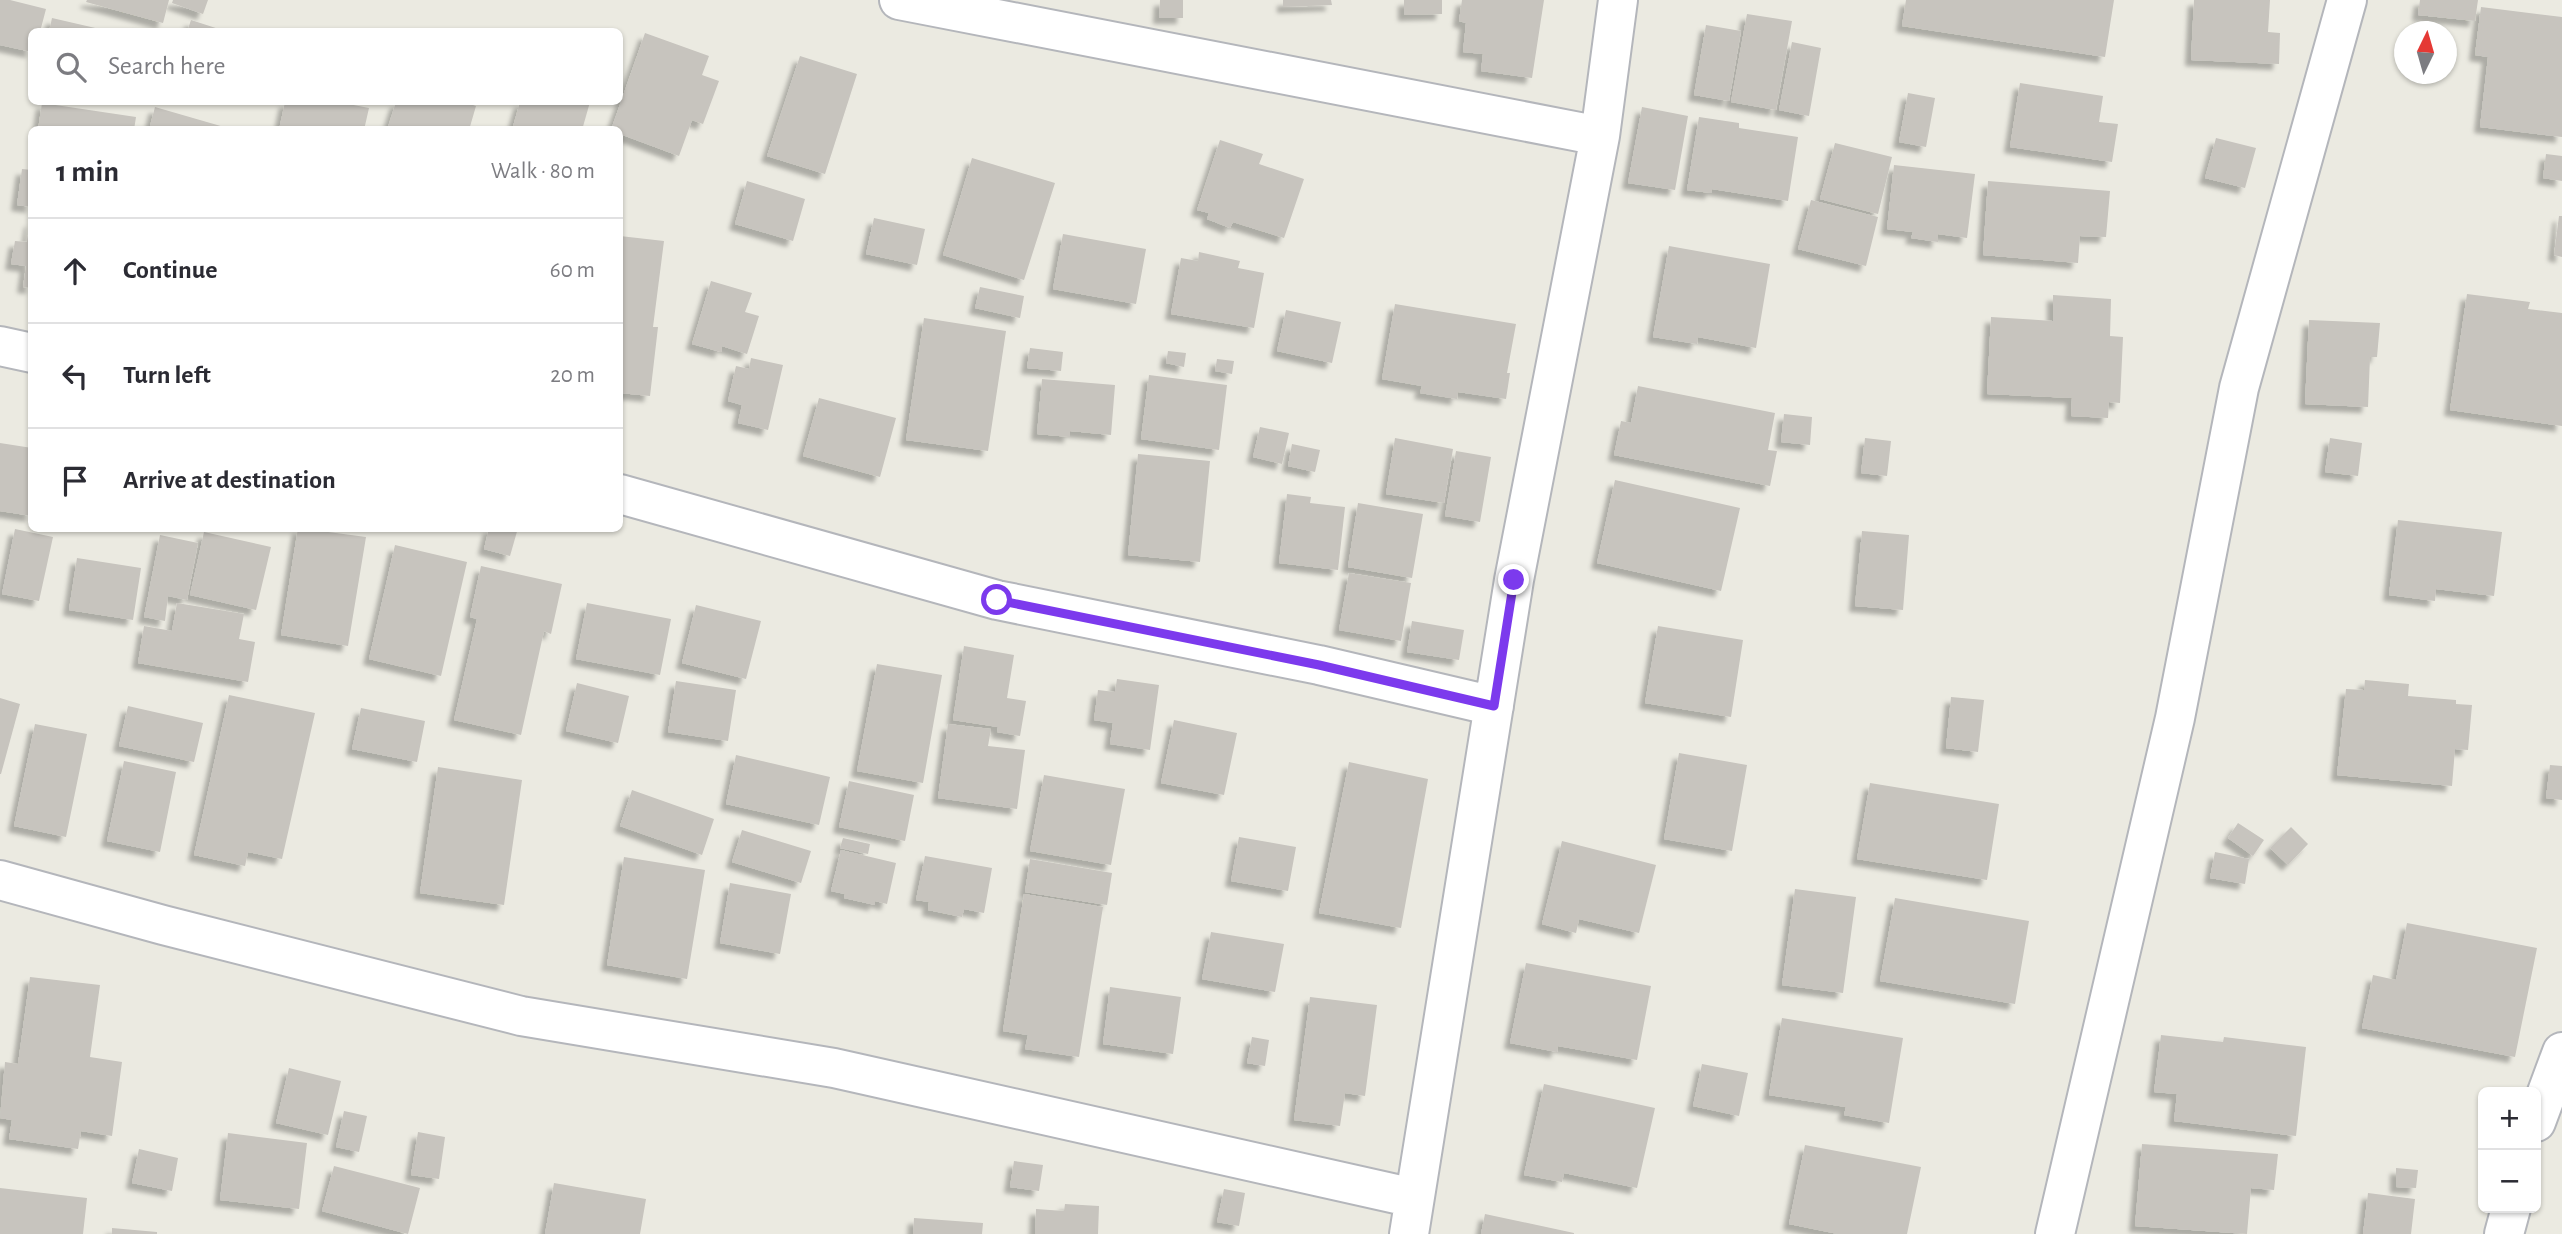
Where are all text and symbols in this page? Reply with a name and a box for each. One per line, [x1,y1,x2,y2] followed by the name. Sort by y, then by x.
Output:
[2394,21,2457,84] north arrow
[28,28,623,105] search box
[52,48,90,86] icon: search
[108,53,226,79] text: Search here
[56,157,119,187] text: 1 min
[491,160,595,183] text: Walk · 80 m
[56,252,94,290] icon: ahead
[123,257,218,283] text: Continue
[550,259,595,282] text: 60 m
[56,357,94,395] icon: left
[123,362,211,388] text: Turn left
[550,364,595,387] text: 20 m
[56,462,94,500] icon: arrive
[123,467,336,493] text: Arrive at destination
[1498,564,1529,595] route end
[981,584,1012,615] route start
[2478,1087,2541,1213] map controls
[2478,1087,2541,1150] button: +
[2478,1150,2541,1213] button: −

